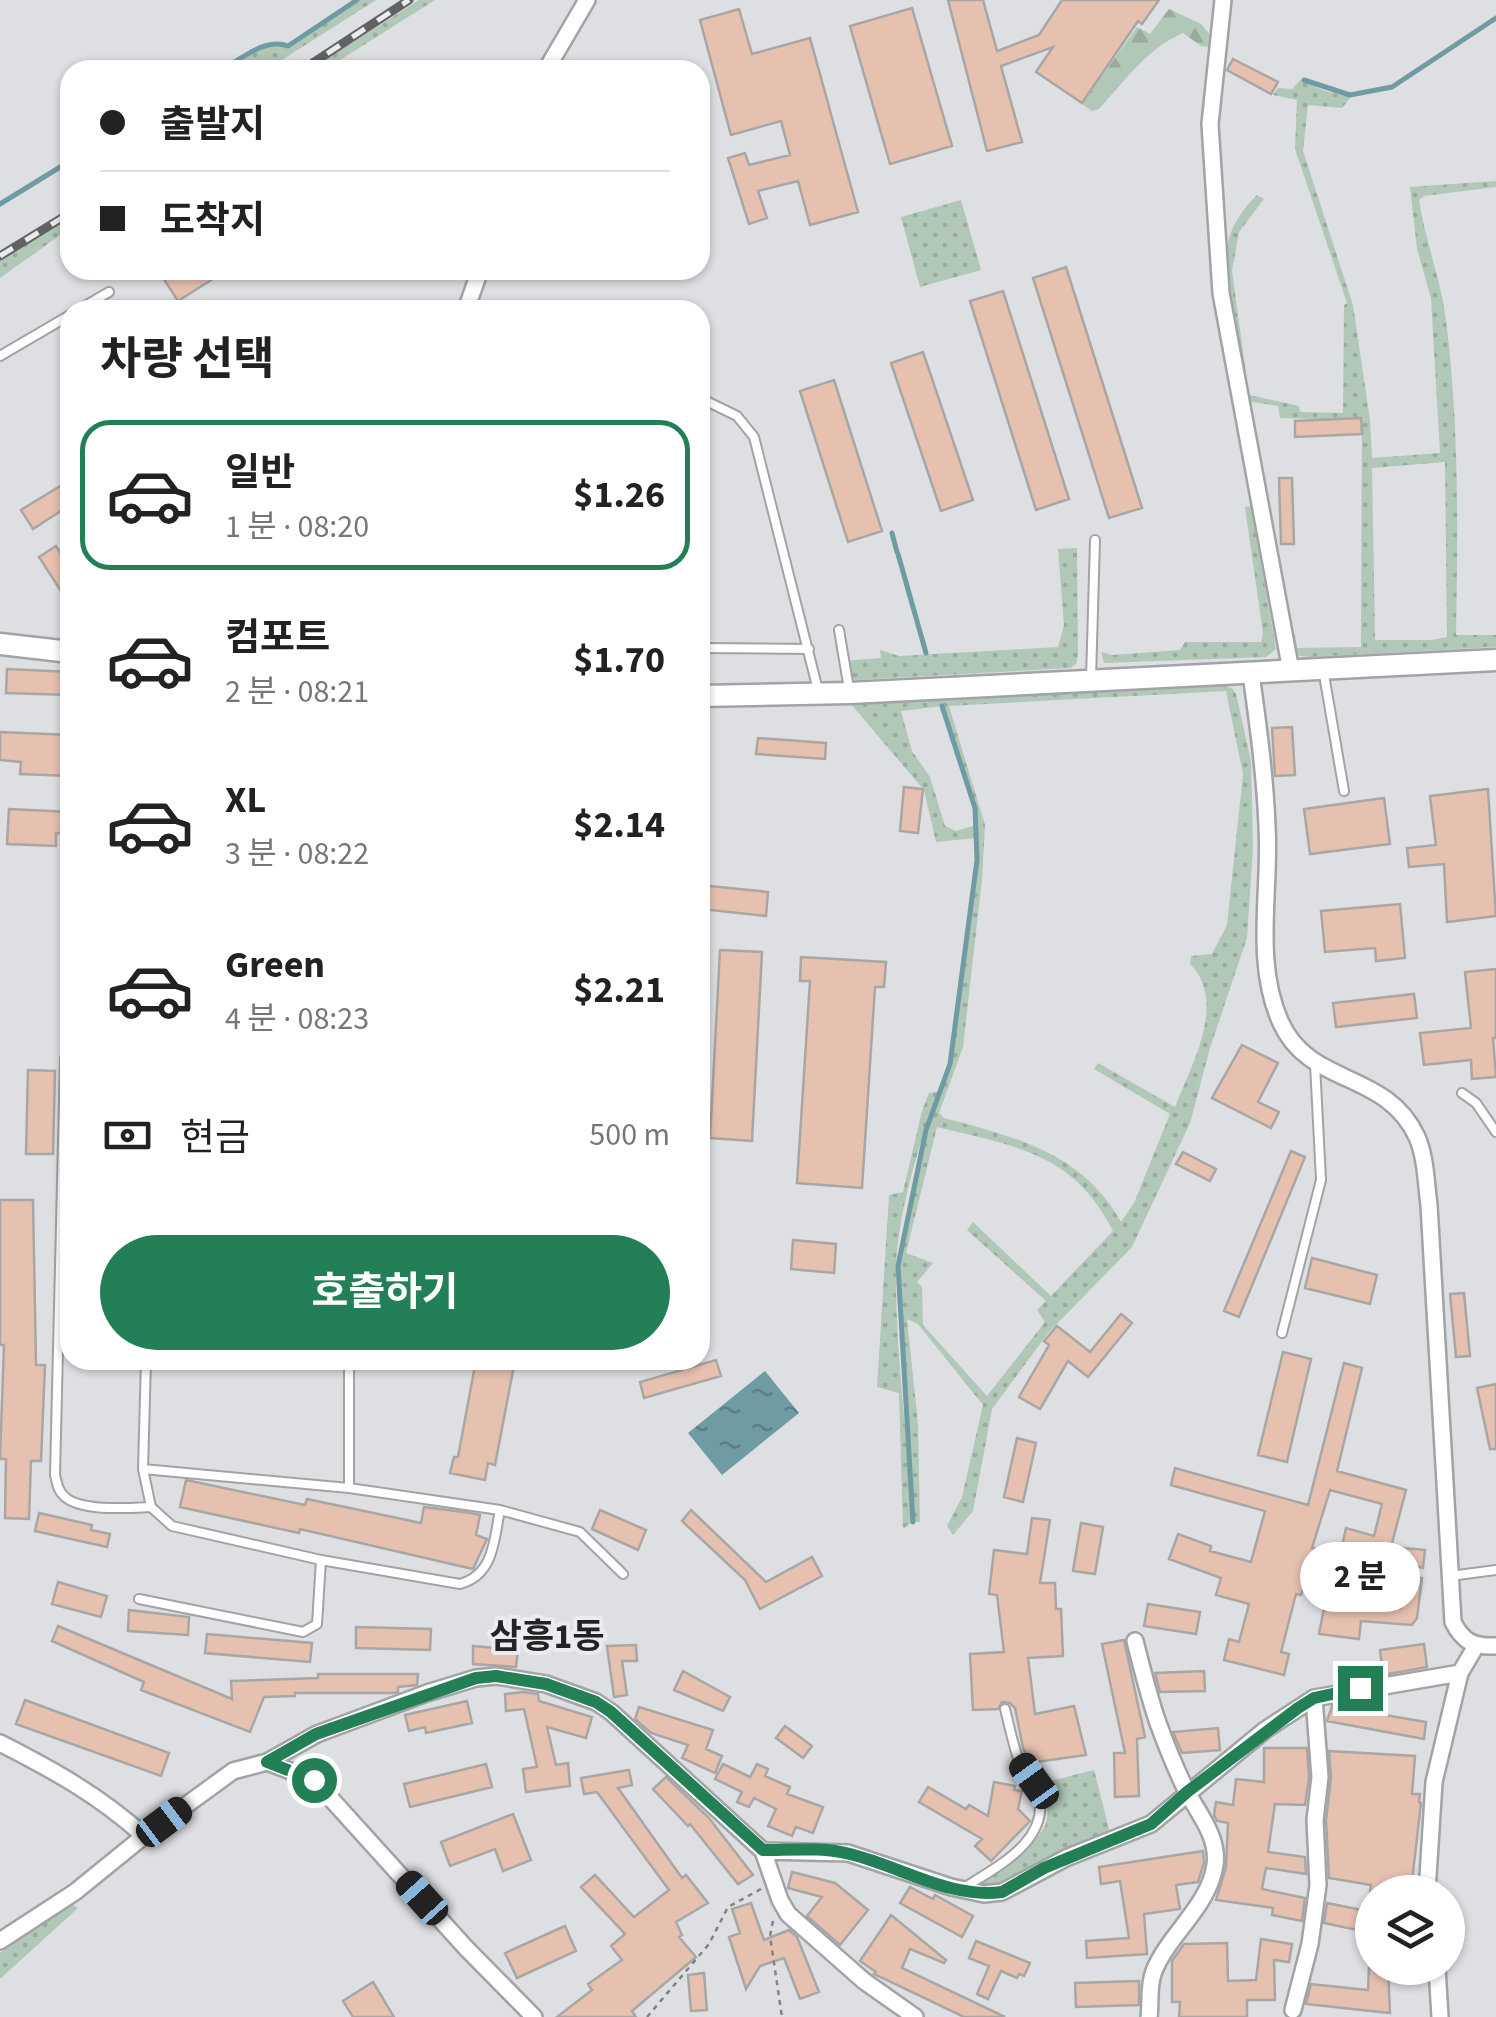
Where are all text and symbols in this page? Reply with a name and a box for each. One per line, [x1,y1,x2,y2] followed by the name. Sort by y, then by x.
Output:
[160,98,265,152] text: 출발지
[160,194,265,248] text: 도착지
[100,328,275,392] text: 차량 선택
[225,446,295,500] text: 일반
[105,450,195,540] icon: car
[573,468,665,522] text: $1.26
[225,504,369,550] text: 1 분 · 08:20
[225,611,330,665] text: 컴포트
[105,615,195,705] icon: car
[573,633,665,687] text: $1.70
[225,669,369,715] text: 2 분 · 08:21
[225,773,266,827] text: XL
[105,780,195,870] icon: car
[573,798,665,852] text: $2.14
[225,831,369,877] text: 3 분 · 08:22
[225,938,325,992] text: Green
[105,945,195,1035] icon: car
[573,963,665,1017] text: $2.21
[225,996,369,1042] text: 4 분 · 08:23
[100,1108,155,1163] icon: cash
[180,1111,250,1165] text: 현금
[589,1112,670,1158] text: 500 m
[100,1235,670,1350] button: 호출하기
[1300,1543,1420,1613] callout: 2 분
[1334,1554,1386,1600] text: 2 분
[489,1612,605,1662] district label: 삼흥1동
[1338,1666,1383,1711] route end
[1004,1748,1064,1814] car
[292,1758,337,1803] route start
[131,1792,197,1852] car
[391,1866,453,1930] car
[1355,1875,1465,1985] map controls
[1355,1875,1465,1985] button: layers

